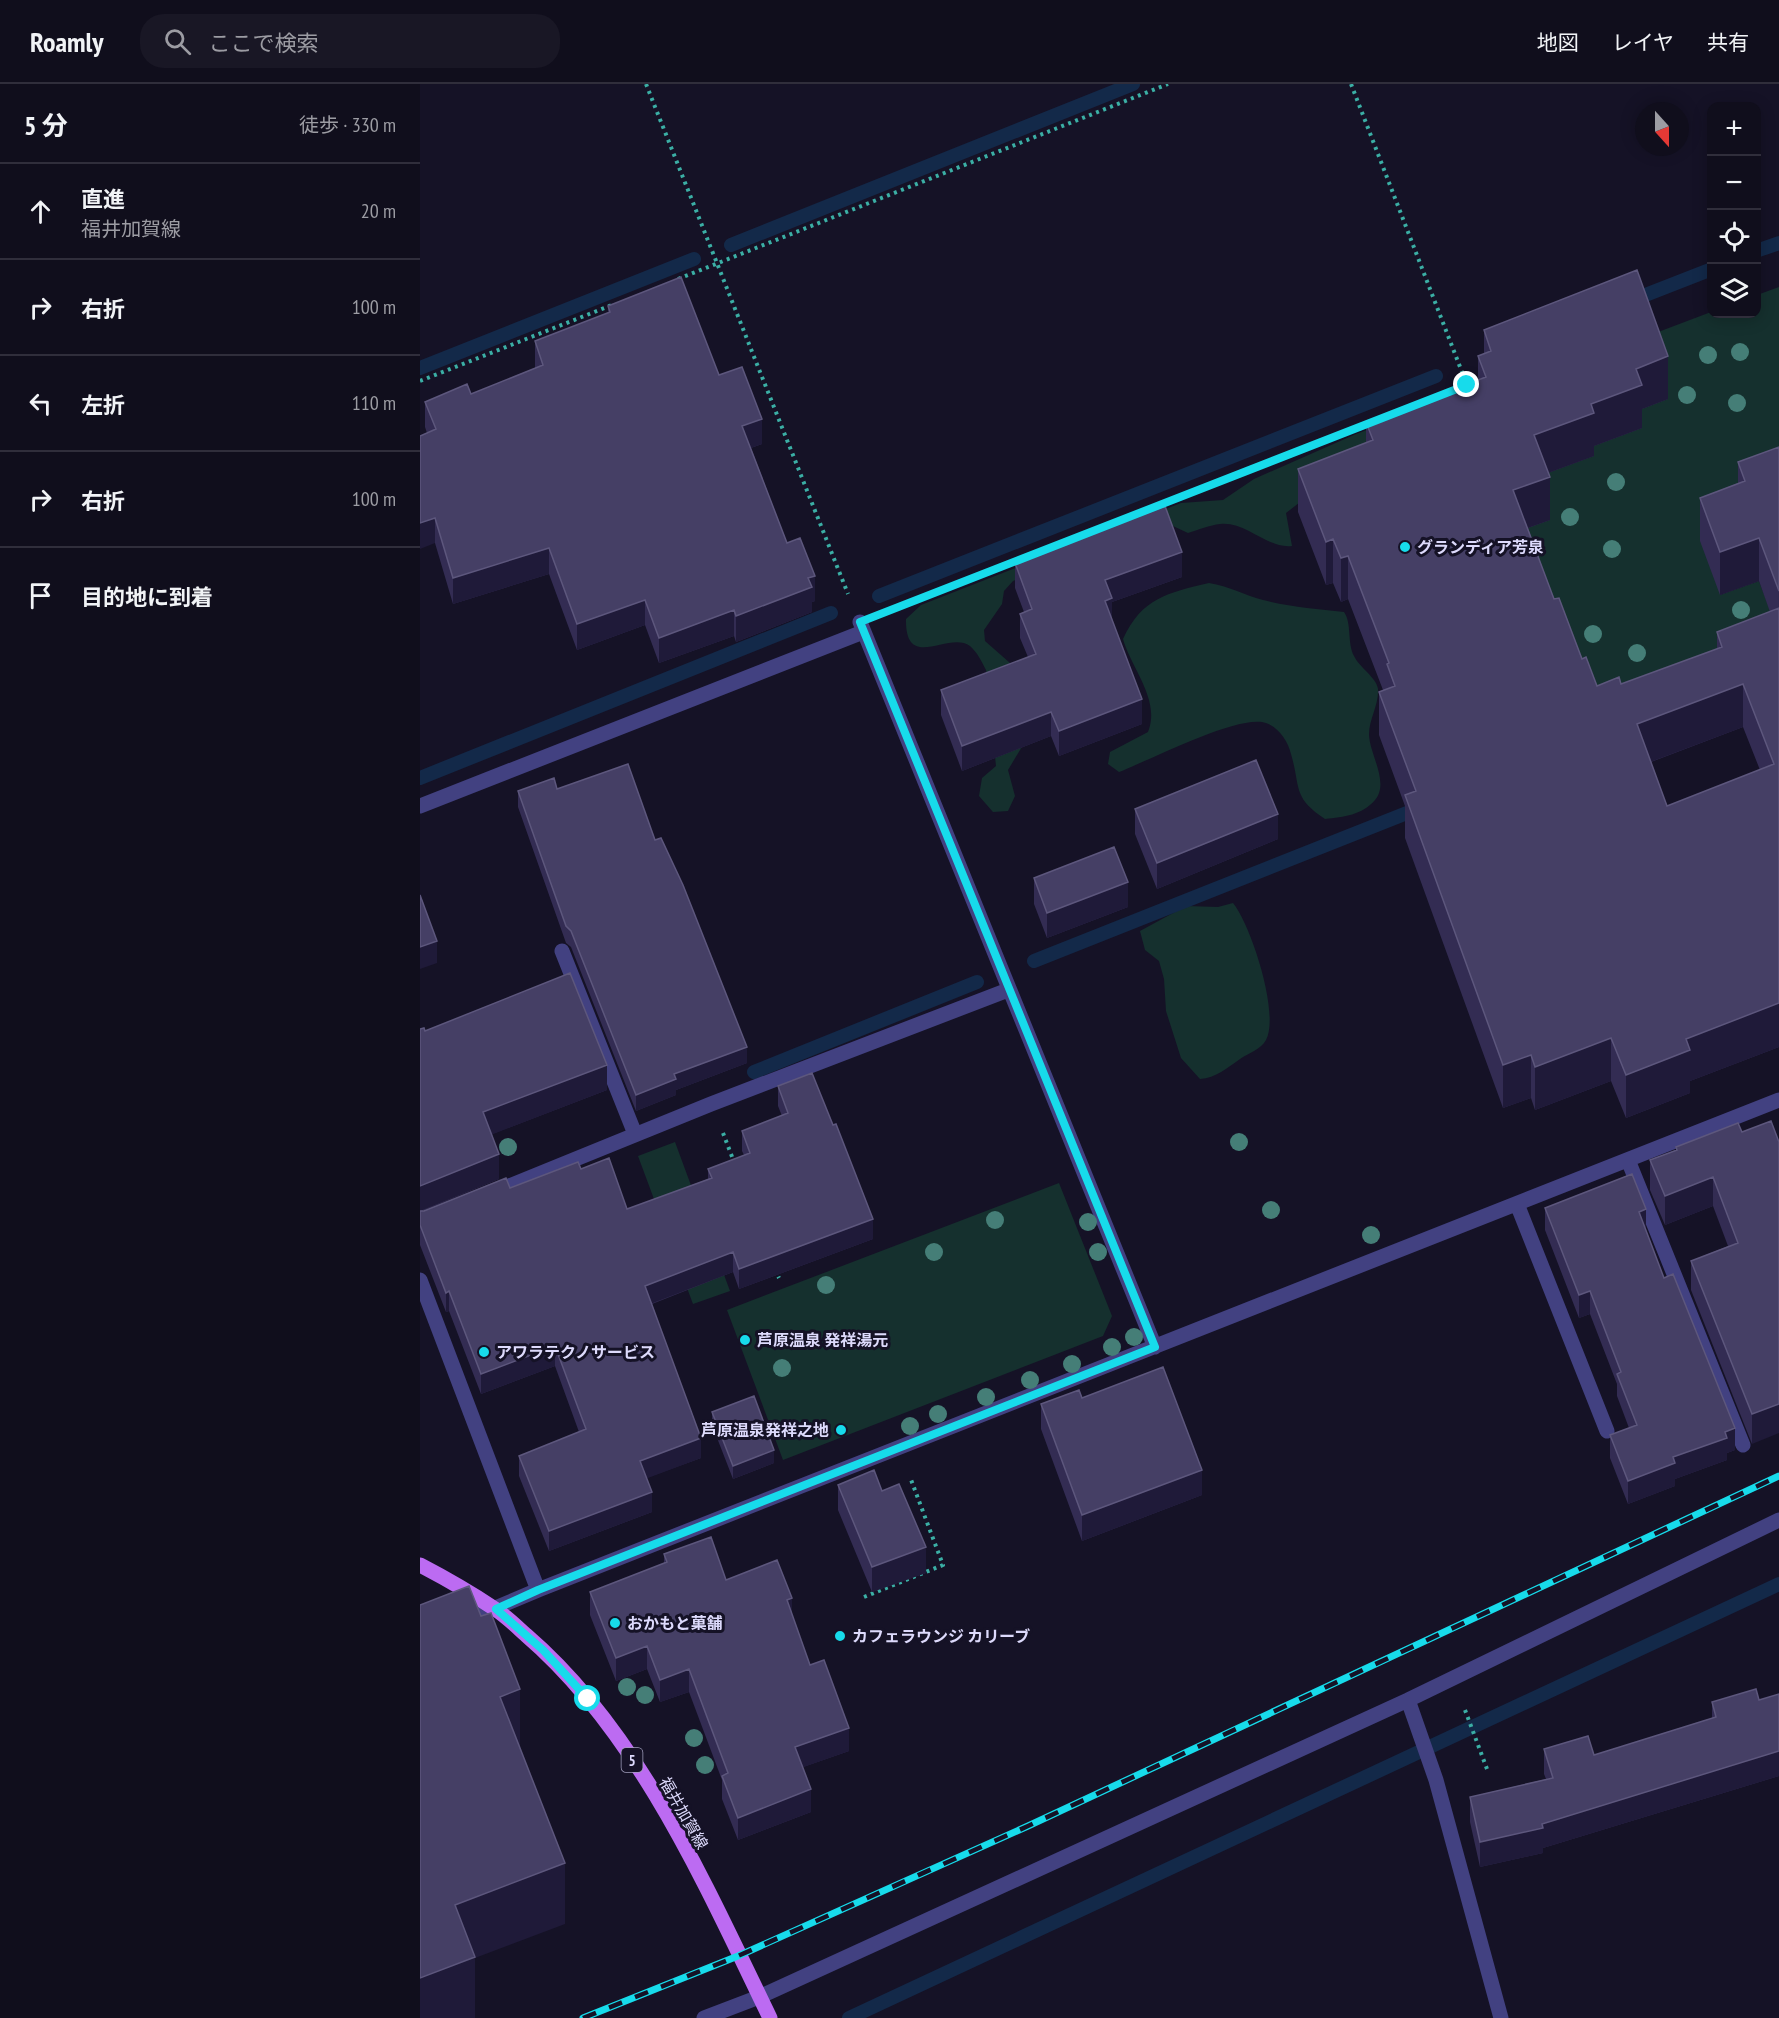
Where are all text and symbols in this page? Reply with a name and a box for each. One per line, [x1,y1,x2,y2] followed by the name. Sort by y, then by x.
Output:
[140,14,560,68] search box
[30,23,104,60] text: Roamly
[161,25,194,58] icon: search
[209,29,319,57] text: ここで検索
[1537,29,1579,56] text: 地図
[1612,29,1674,56] text: レイヤ
[1707,29,1749,56] text: 共有
[1635,102,1689,156] north arrow
[1707,102,1761,318] map controls
[1707,102,1761,156] button: +
[24,109,68,142] text: 5 分
[299,112,396,138] text: 徒歩 · 330 m
[1707,156,1761,210] button: −
[81,185,125,213] text: 直進
[24,195,57,228] icon: ahead
[361,198,396,224] text: 20 m
[1707,210,1761,264] button: locate
[81,216,181,242] text: 福井加賀線
[1707,264,1761,318] button: layers
[24,291,57,324] icon: right
[352,294,396,320] text: 100 m
[81,295,125,323] text: 右折
[1453,371,1479,397] route end
[24,387,57,420] icon: left
[352,390,396,416] text: 110 m
[81,391,125,419] text: 左折
[24,483,57,516] icon: right
[352,486,396,512] text: 100 m
[81,487,125,515] text: 右折
[1417,537,1544,557] place label: グランディア芳泉
[1398,540,1412,554] marker: グランディア芳泉
[24,579,57,612] icon: arrive
[81,583,213,611] text: 目的地に到着
[757,1330,888,1350] place label: 芦原温泉 発祥湯元
[738,1333,752,1347] marker: 芦原温泉 発祥湯元
[496,1342,655,1362] place label: アワラテクノサービス
[477,1345,491,1359] marker: アワラテクノサービス
[701,1420,829,1440] place label: 芦原温泉発祥之地
[834,1423,848,1437] marker: 芦原温泉発祥之地
[627,1613,723,1633] place label: おかもと菓舗
[608,1616,622,1630] marker: おかもと菓舗
[852,1626,1030,1646] place label: カフェラウンジ カリーブ
[833,1629,847,1643] marker: カフェラウンジ カリーブ
[574,1685,600,1711] route start
[622,1748,642,1772] road number: 5
[655,1773,713,1853] street label: 福井加賀線

